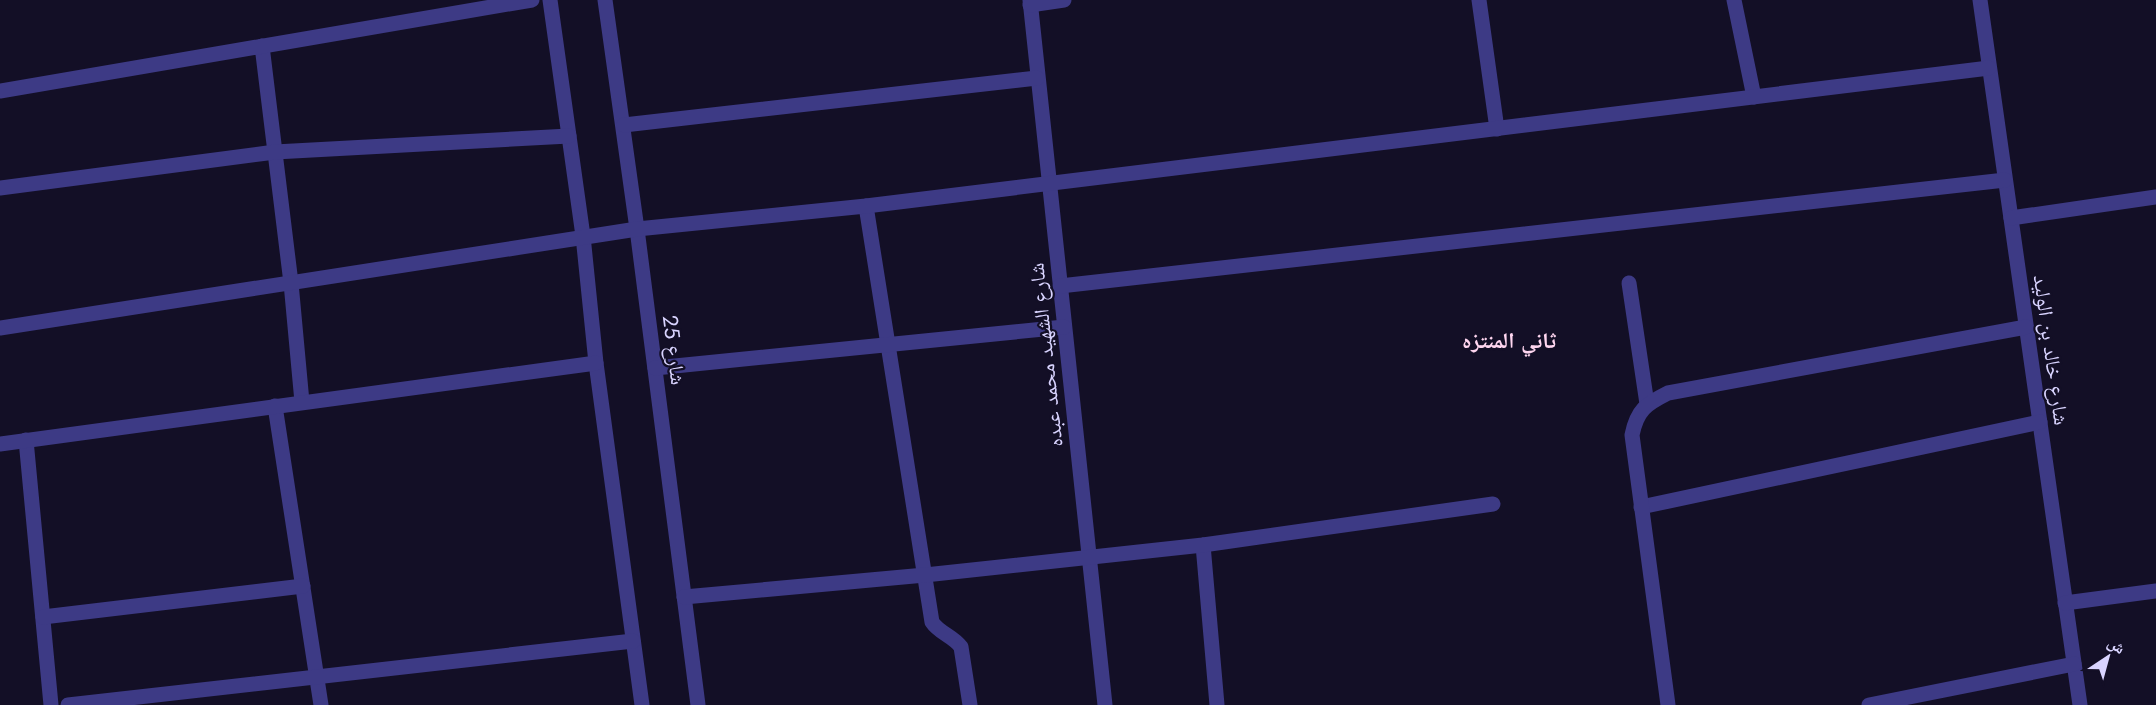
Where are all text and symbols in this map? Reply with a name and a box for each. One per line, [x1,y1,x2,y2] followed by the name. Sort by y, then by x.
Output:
[1021,261,1071,449] street label: شارع الشهيد محمد عبده
[2026,273,2076,427] street label: شارع خالد بن الوليد
[655,313,693,387] street label: شارع 25
[1462,324,1556,357] district label: ثاني المنتزه
[2078,627,2138,687] north arrow
[2103,631,2130,660] text: ش

